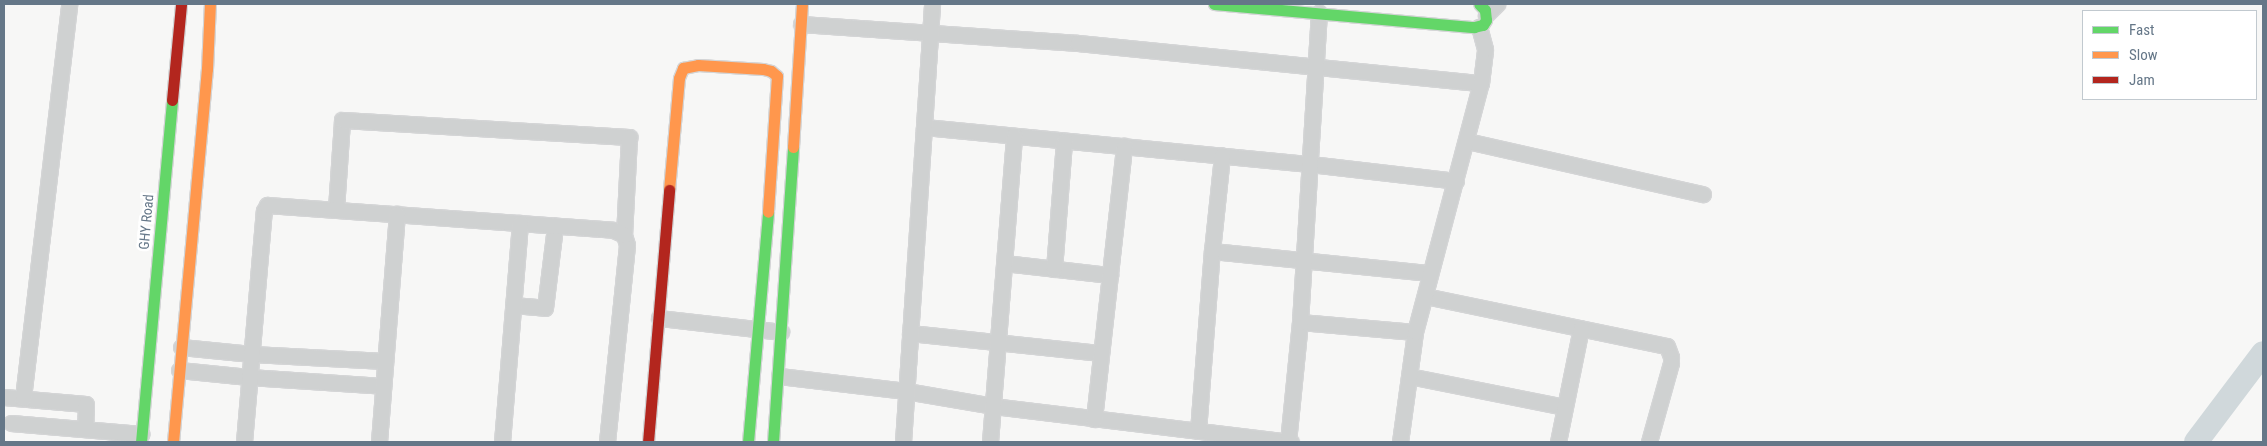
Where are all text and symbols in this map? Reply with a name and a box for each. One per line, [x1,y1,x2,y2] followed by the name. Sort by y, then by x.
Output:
[2082,10,2257,100] legend
[2129,21,2154,39] text: Fast
[2129,46,2158,64] text: Slow
[2129,71,2155,89] text: Jam
[135,194,157,250] street label: GHY Road

